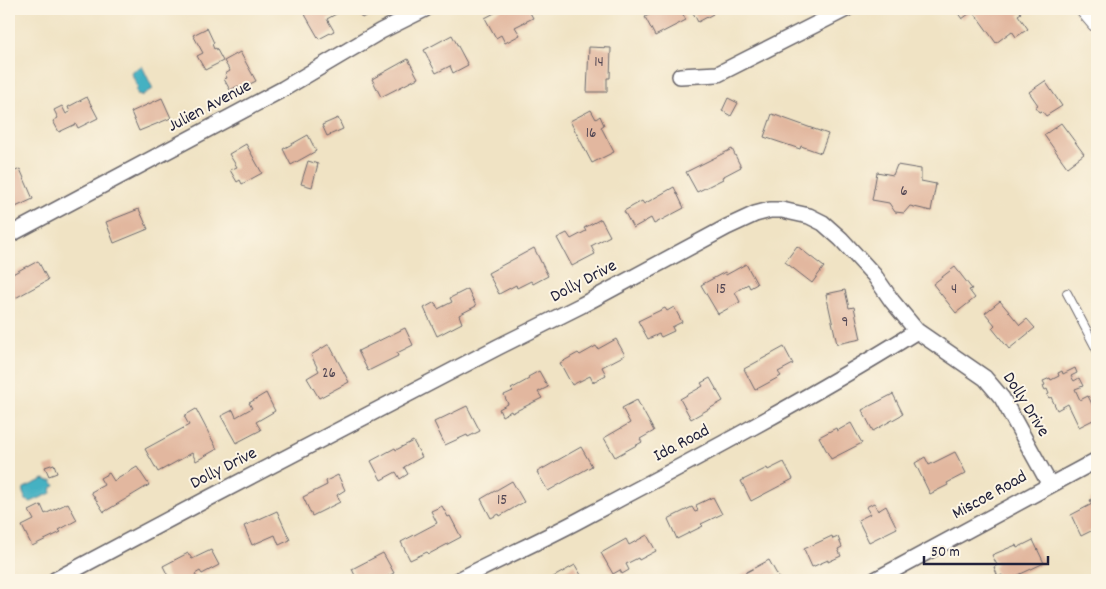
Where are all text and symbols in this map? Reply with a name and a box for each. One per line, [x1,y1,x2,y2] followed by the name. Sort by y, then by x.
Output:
[594,52,604,74] house number: 14
[164,74,256,140] street label: Julien Avenue
[586,123,596,145] house number: 16
[900,181,908,203] house number: 6
[546,254,622,310] street label: Dolly Drive
[716,279,726,301] house number: 15
[951,279,957,301] house number: 4
[842,312,848,334] house number: 9
[322,363,336,385] house number: 26
[995,368,1055,442] street label: Dolly Drive
[650,419,714,469] street label: Ida Road
[186,441,262,496] street label: Dolly Drive
[948,465,1032,527] street label: Miscoe Road
[497,490,507,512] house number: 15
[924,534,1047,566] scale bar
[931,542,960,564] text: 50 m

